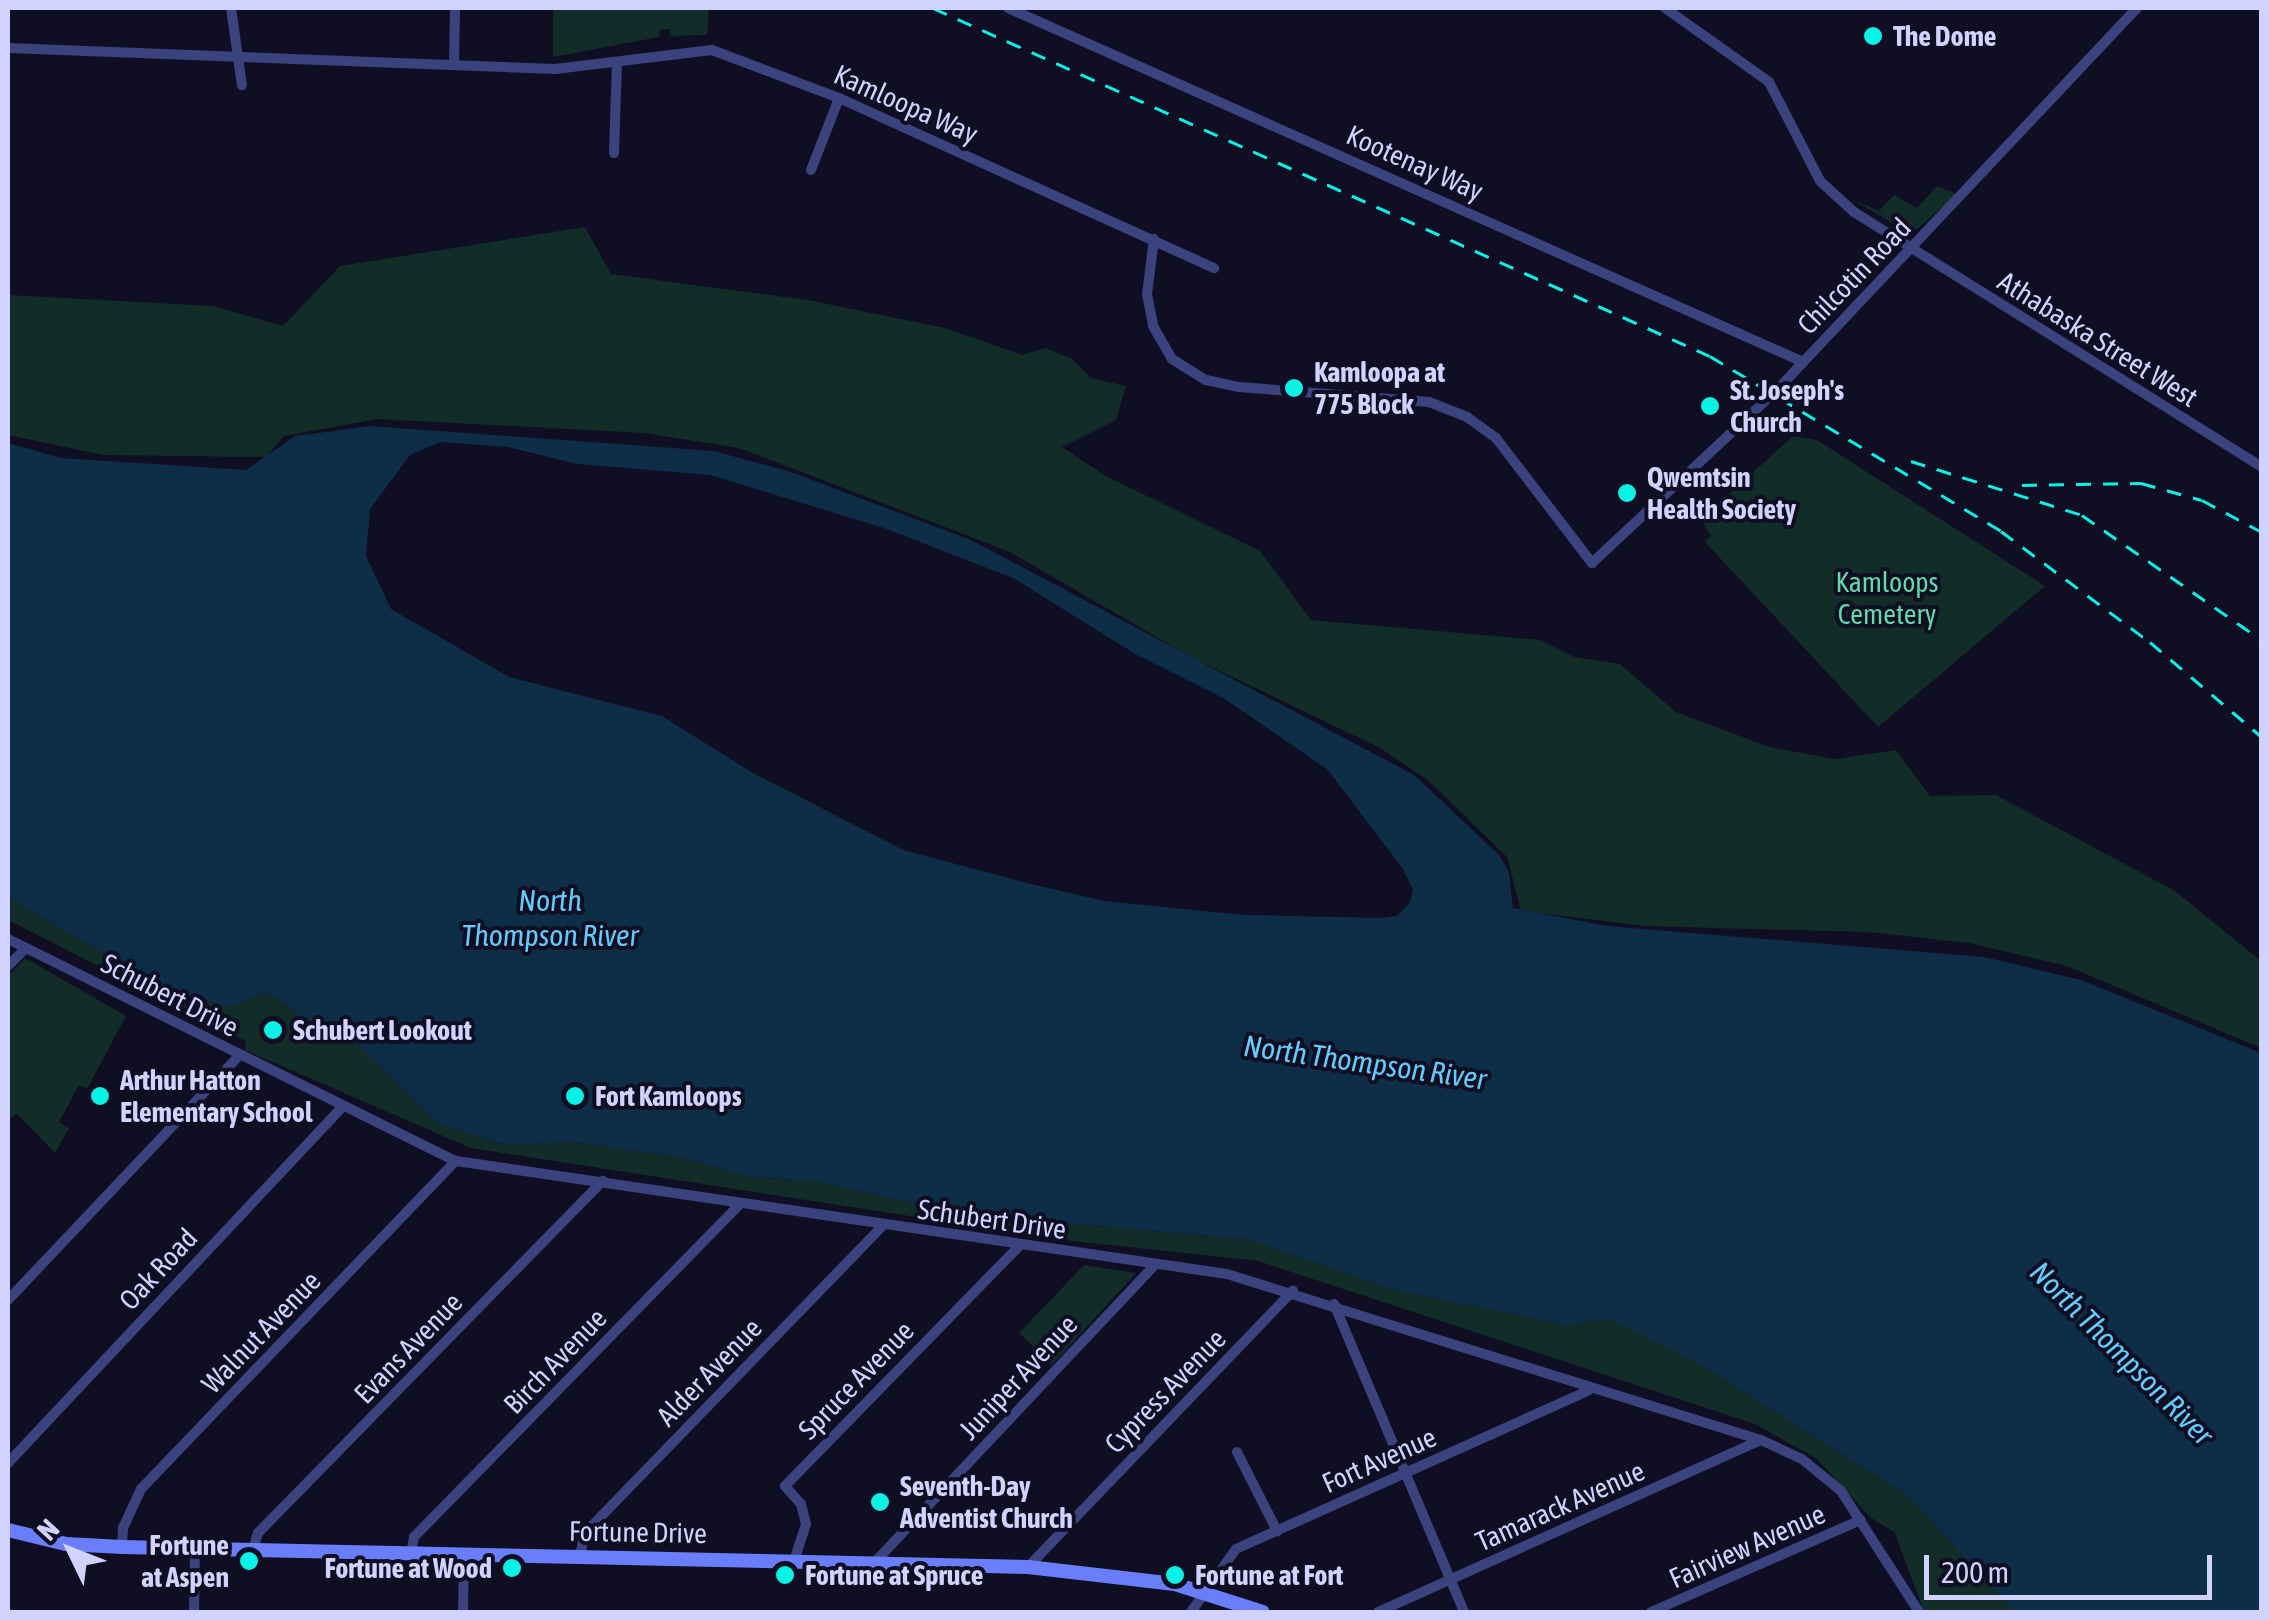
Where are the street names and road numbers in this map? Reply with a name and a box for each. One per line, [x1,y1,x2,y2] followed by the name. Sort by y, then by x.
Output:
[829,57,983,151] street label: Kamloopa Way
[1341,118,1489,208] street label: Kootenay Way
[1790,211,1918,341] street label: Chilcotin Road
[1992,264,2204,414] street label: Athabaska Street West
[96,946,244,1044] street label: Schubert Drive
[916,1192,1068,1246] street label: Schubert Drive
[112,1221,204,1317] street label: Oak Road
[195,1264,327,1400] street label: Walnut Avenue
[347,1286,469,1410] street label: Evans Avenue
[497,1301,613,1421] street label: Birch Avenue
[952,1308,1084,1446] street label: Juniper Avenue
[650,1311,768,1433] street label: Alder Avenue
[791,1314,921,1446] street label: Spruce Avenue
[1098,1322,1232,1460] street label: Cypress Avenue
[1317,1420,1441,1500] street label: Fort Avenue
[1470,1454,1650,1558] street label: Tamarack Avenue
[1664,1497,1830,1595] street label: Fairview Avenue
[569,1514,707,1550] street label: Fortune Drive

